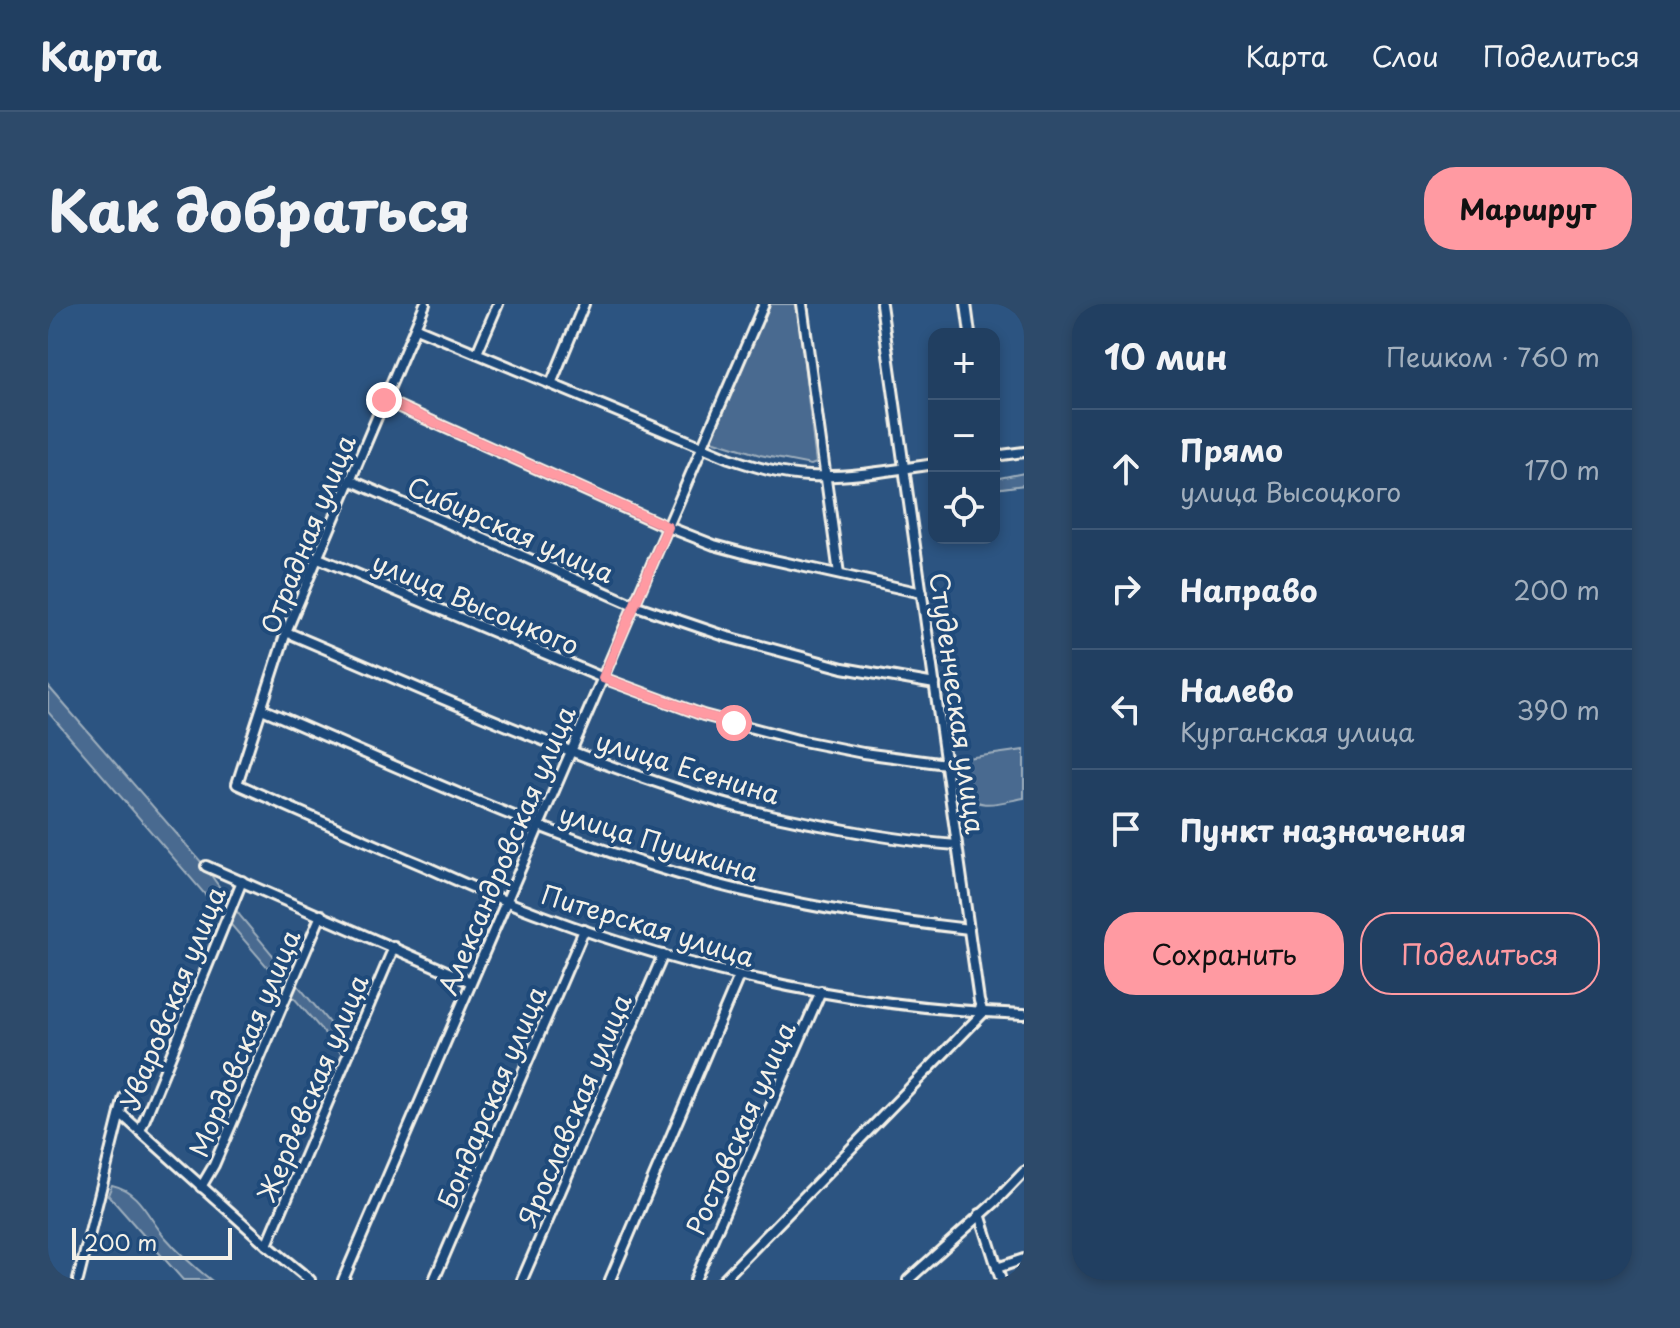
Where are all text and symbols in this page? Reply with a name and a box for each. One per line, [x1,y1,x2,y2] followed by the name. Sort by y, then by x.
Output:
[40,27,162,84] text: Карта
[1245,34,1328,77] text: Карта
[1372,34,1439,77] text: Слои
[1483,34,1640,77] text: Поделиться
[48,166,471,251] text: Как добраться
[1424,167,1632,250] button: Маршрут
[928,328,1000,544] map controls
[928,328,1000,400] button: +
[1104,330,1228,382] text: 10 мин
[1386,337,1600,376] text: Пешком · 760 m
[366,382,402,418] route end
[928,400,1000,472] button: −
[1180,427,1283,472] text: Прямо
[249,428,365,639] street label: Отрадная улица
[1104,447,1148,491] icon: ahead
[1525,450,1600,489] text: 170 m
[401,466,621,592] street label: Сибирская улица
[928,472,1000,544] button: locate
[1180,472,1401,511] text: улица Высоцкого
[367,542,585,664] street label: улица Высоцкого
[1104,567,1148,611] icon: right
[1180,567,1318,612] text: Направо
[920,570,996,837] street label: Студенческая улица
[1513,570,1600,609] text: 200 m
[1180,667,1294,712] text: Налево
[1104,687,1148,731] icon: left
[1516,690,1600,729] text: 390 m
[427,699,585,1001] street label: Александровская улица
[716,705,752,741] route start
[1180,712,1414,751] text: Курганская улица
[591,720,785,814] street label: улица Есенина
[555,793,764,891] street label: улица Пушкина
[1104,807,1148,851] icon: arrive
[1180,807,1466,852] text: Пункт назначения
[537,874,760,976] street label: Питерская улица
[109,880,235,1116] street label: Уваровская улица
[1104,912,1344,995] button: Сохранить
[1360,912,1600,995] button: Поделиться
[178,923,310,1163] street label: Мордовская улица
[246,968,378,1208] street label: Жердевская улица
[426,979,556,1214] street label: Бондарская улица
[507,987,641,1233] street label: Ярославская улица
[675,1014,805,1241] street label: Ростовская улица
[72,1224,232,1260] scale bar
[84,1225,157,1258] text: 200 m

